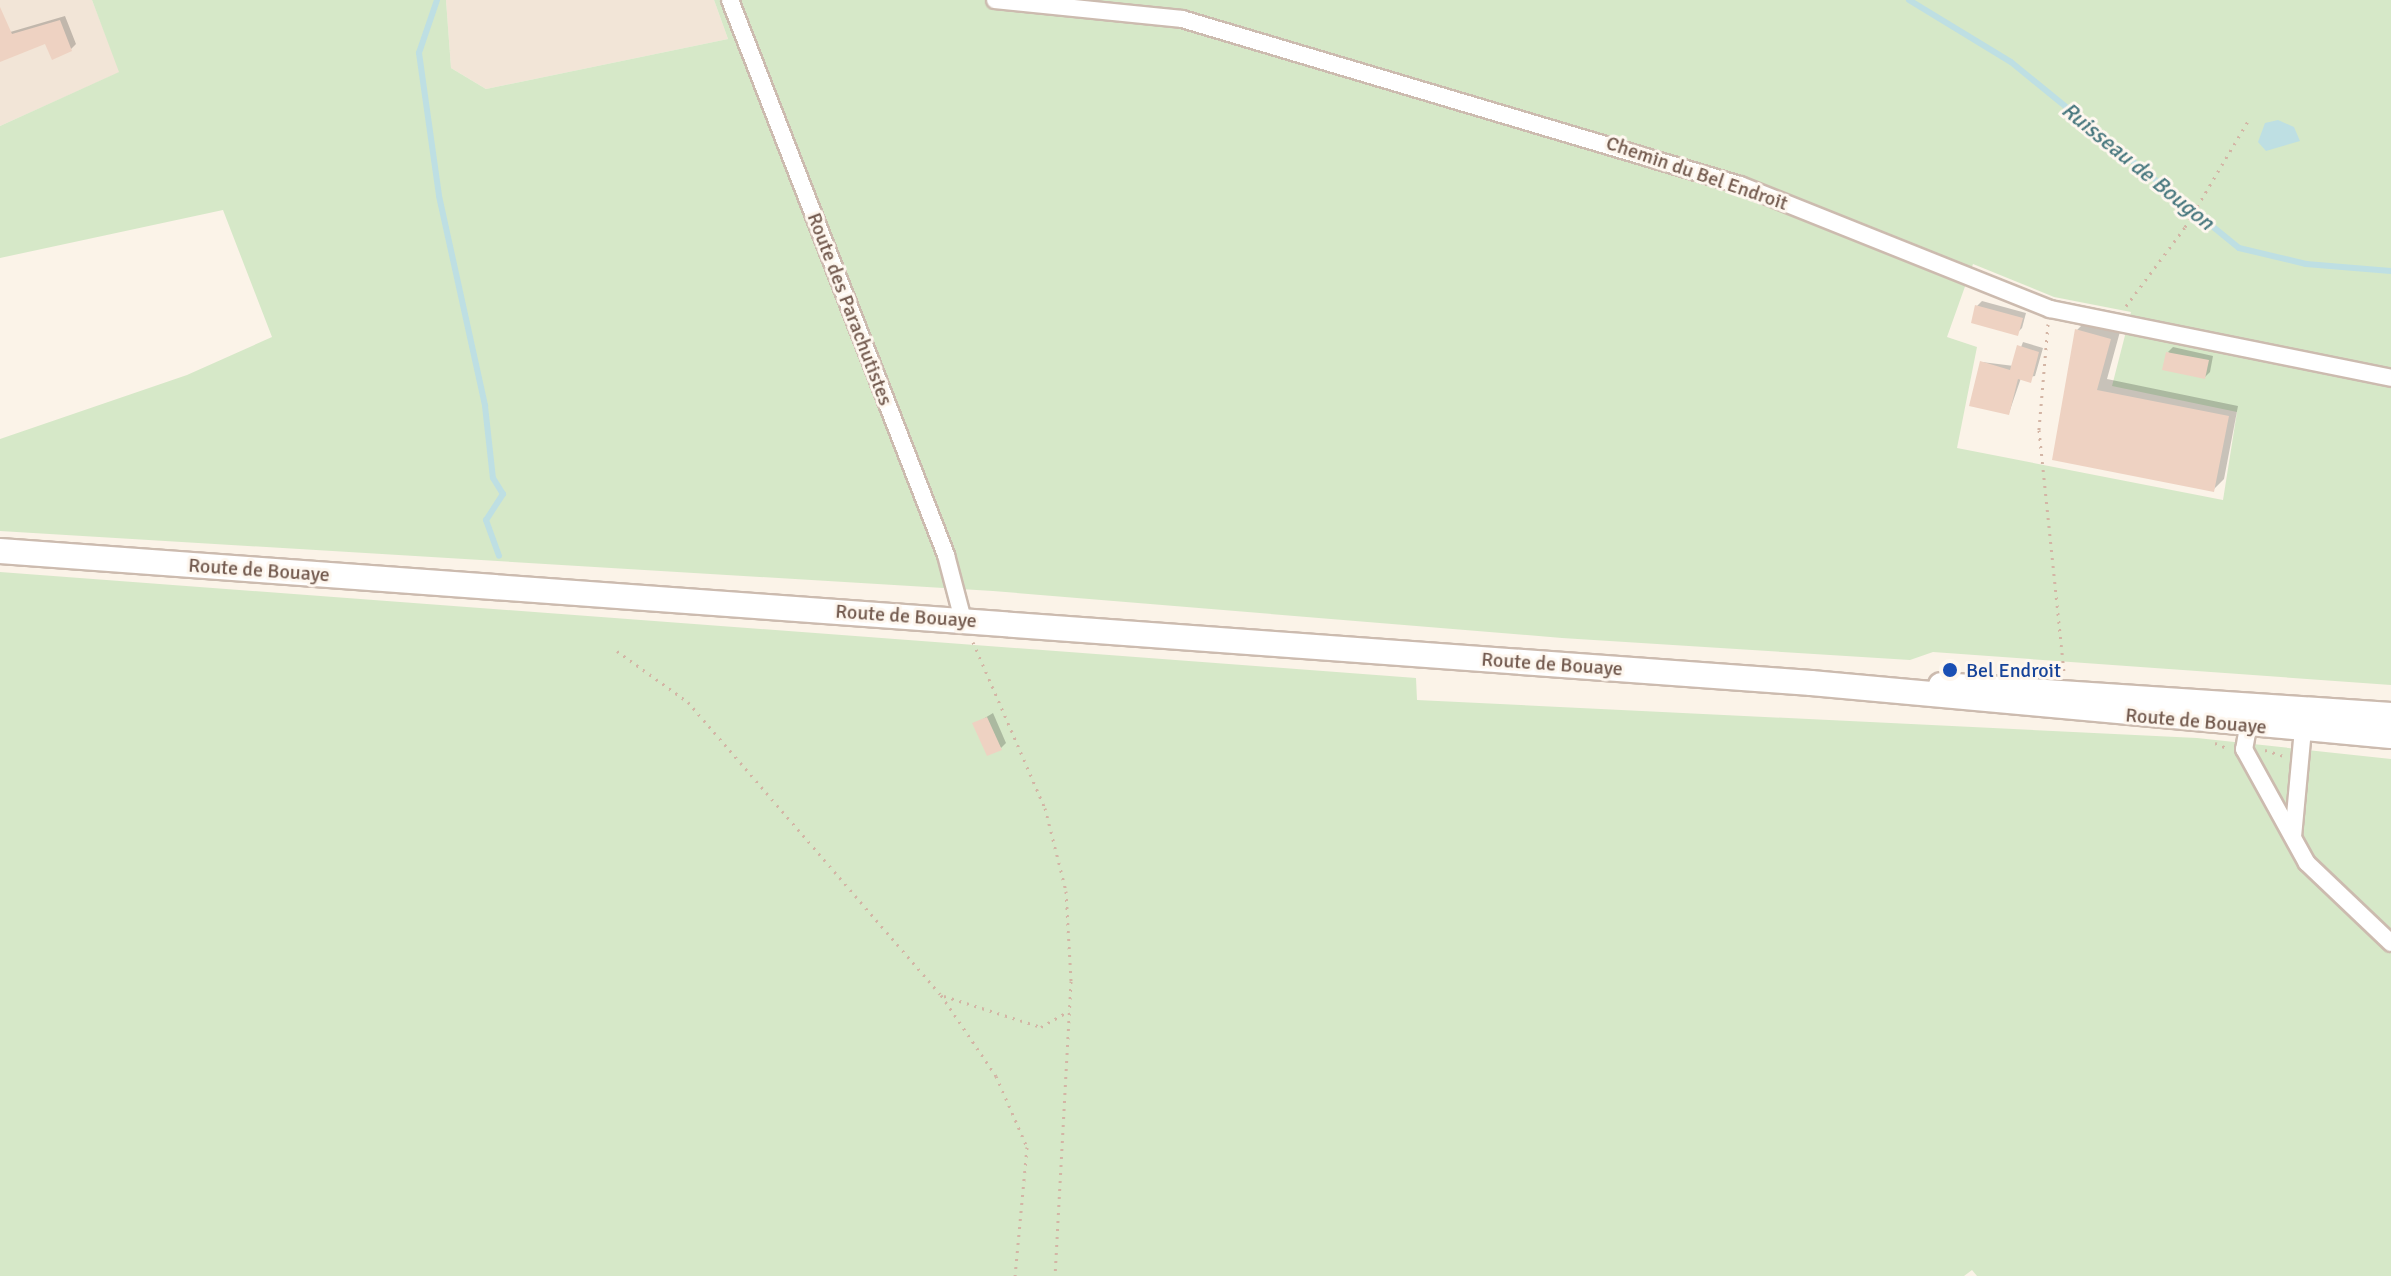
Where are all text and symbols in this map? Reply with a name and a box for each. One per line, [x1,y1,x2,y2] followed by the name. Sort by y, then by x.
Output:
[2057,96,2219,236] water label: Ruisseau de Bougon
[1603,131,1791,215] street label: Chemin du Bel Endroit
[802,209,898,409] street label: Route des Parachutistes
[187,553,331,587] street label: Route de Bouaye
[834,599,978,633] street label: Route de Bouaye
[1480,647,1624,681] street label: Route de Bouaye
[1966,658,2061,682] place label: Bel Endroit
[1941,661,1959,679] marker: Bel Endroit
[2124,703,2268,739] street label: Route de Bouaye

